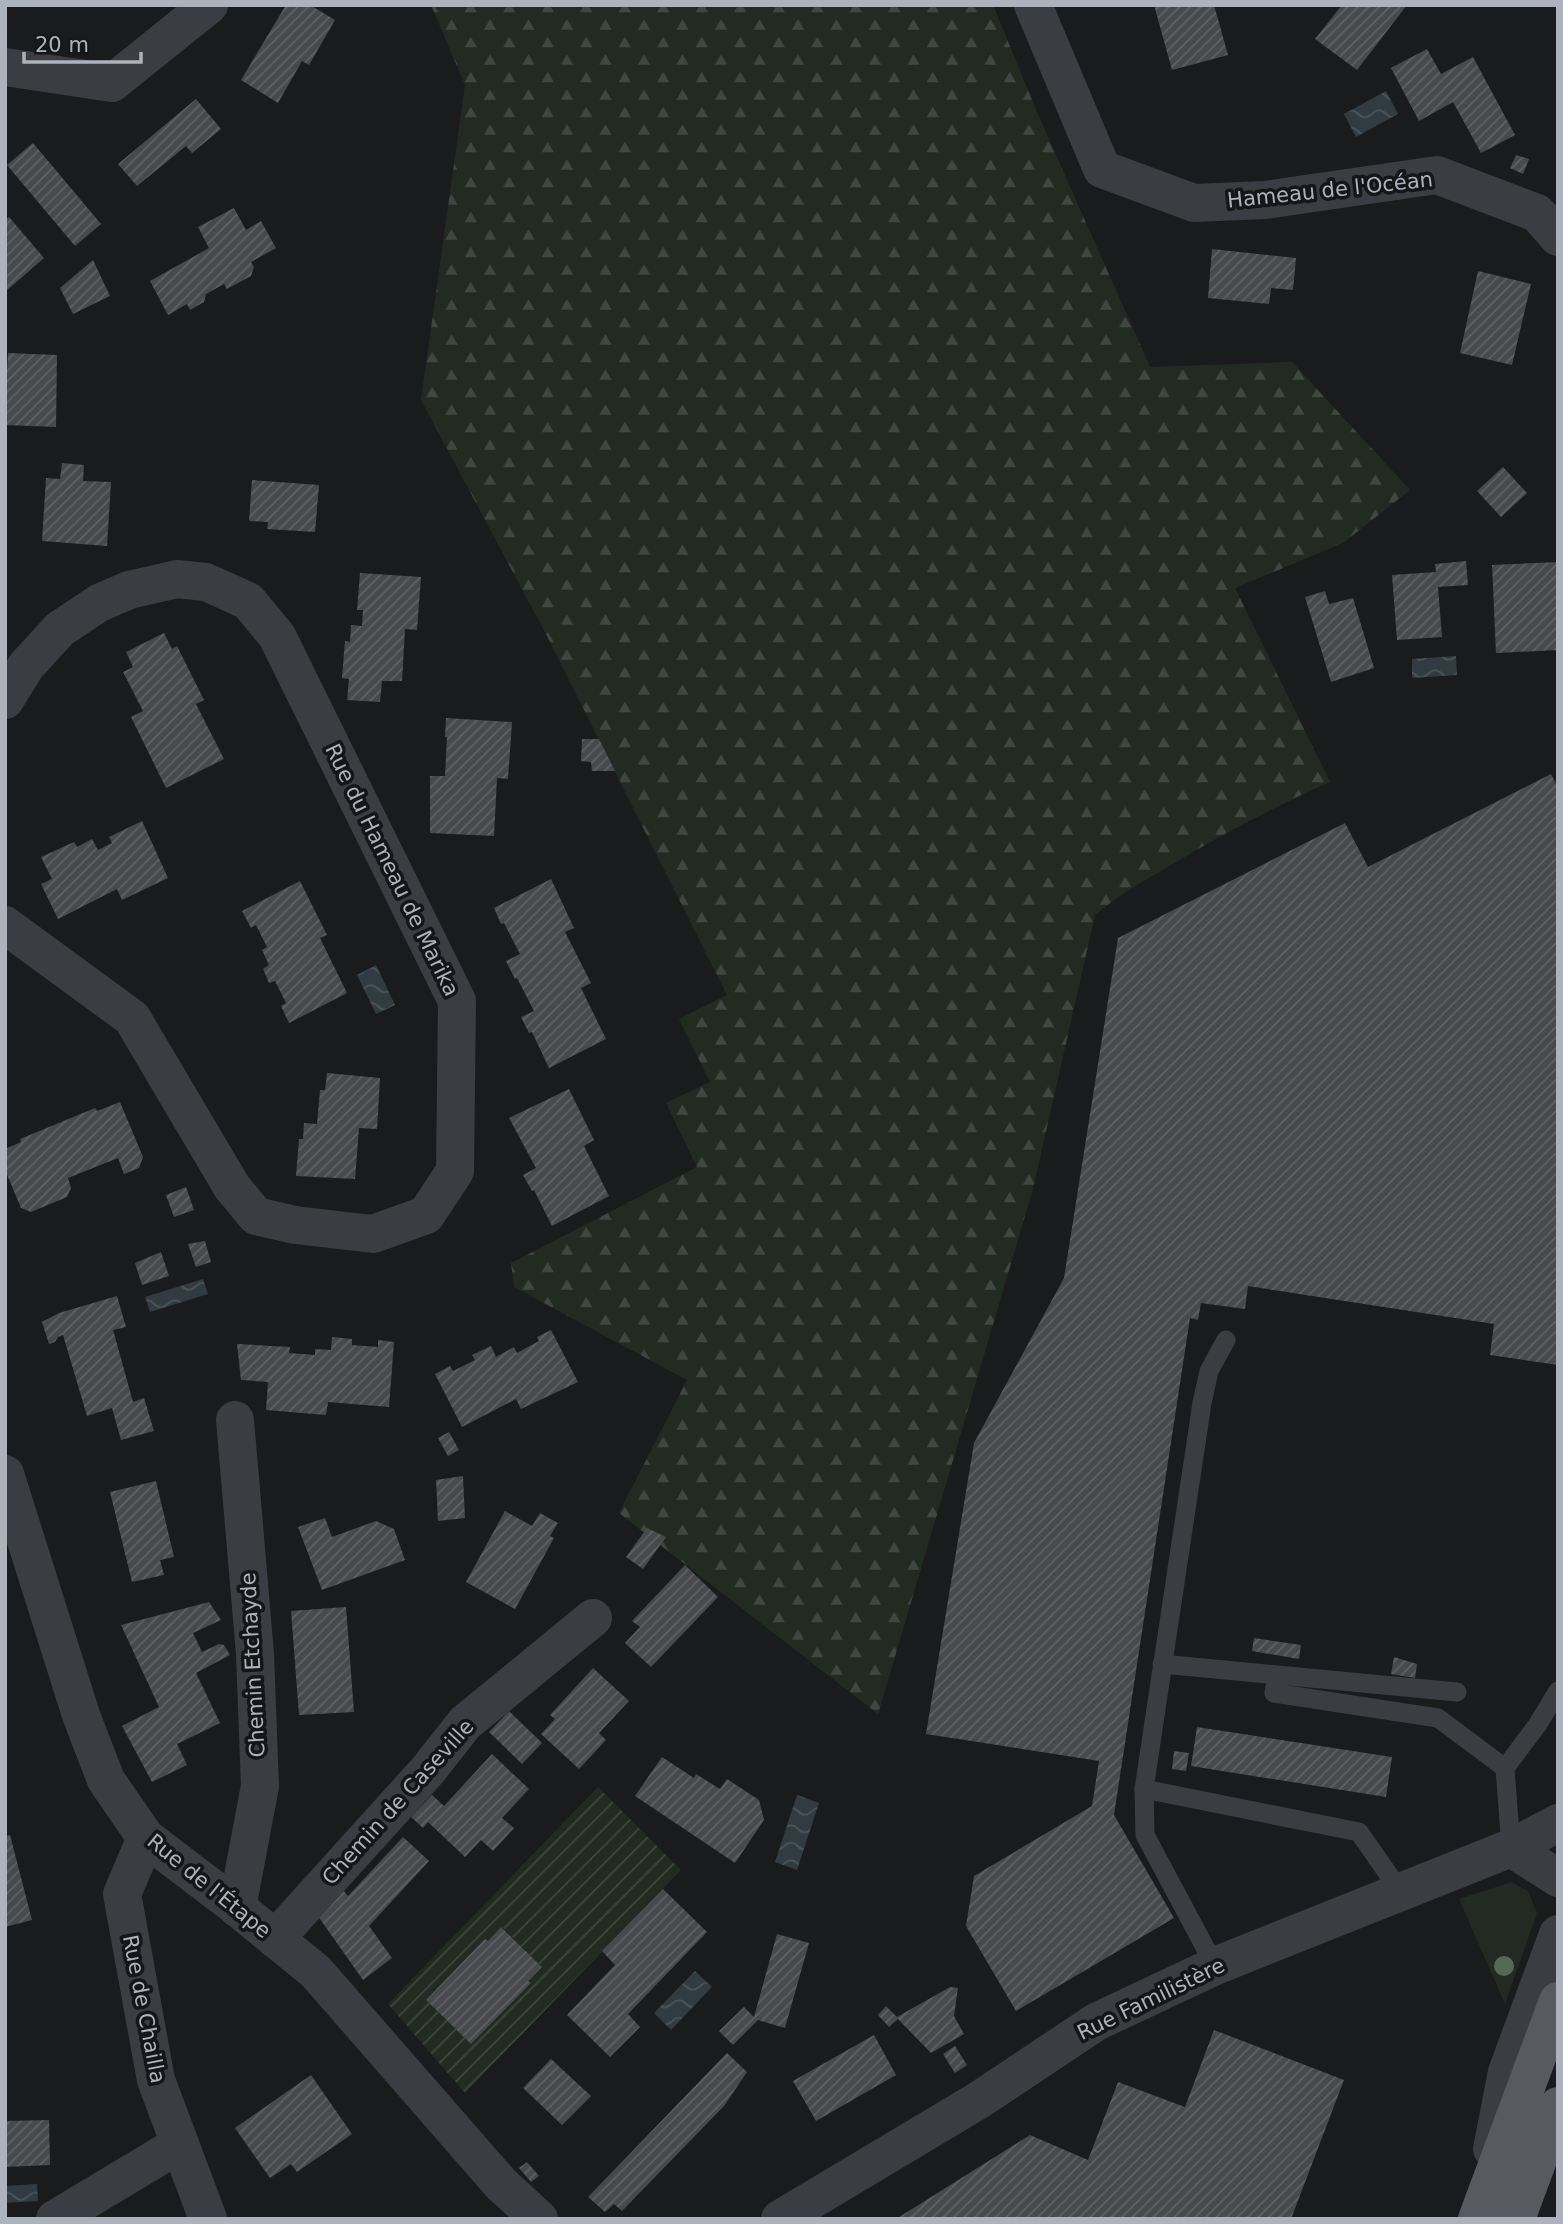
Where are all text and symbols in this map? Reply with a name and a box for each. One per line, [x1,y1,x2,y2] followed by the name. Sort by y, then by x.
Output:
[24,21,142,65] scale bar
[35,33,89,57] text: 20 m
[1226,167,1434,213] street label: Hameau de l'Océan
[320,740,464,1000] street label: Rue du Hameau de Marika
[236,1572,270,1758] street label: Chemin Etchayde
[317,1714,479,1890] street label: Chemin de Caseville
[142,1828,276,1943] street label: Rue de l'Étape
[118,1933,170,2085] street label: Rue de Chailla
[1074,1953,1228,2045] street label: Rue Familistère

